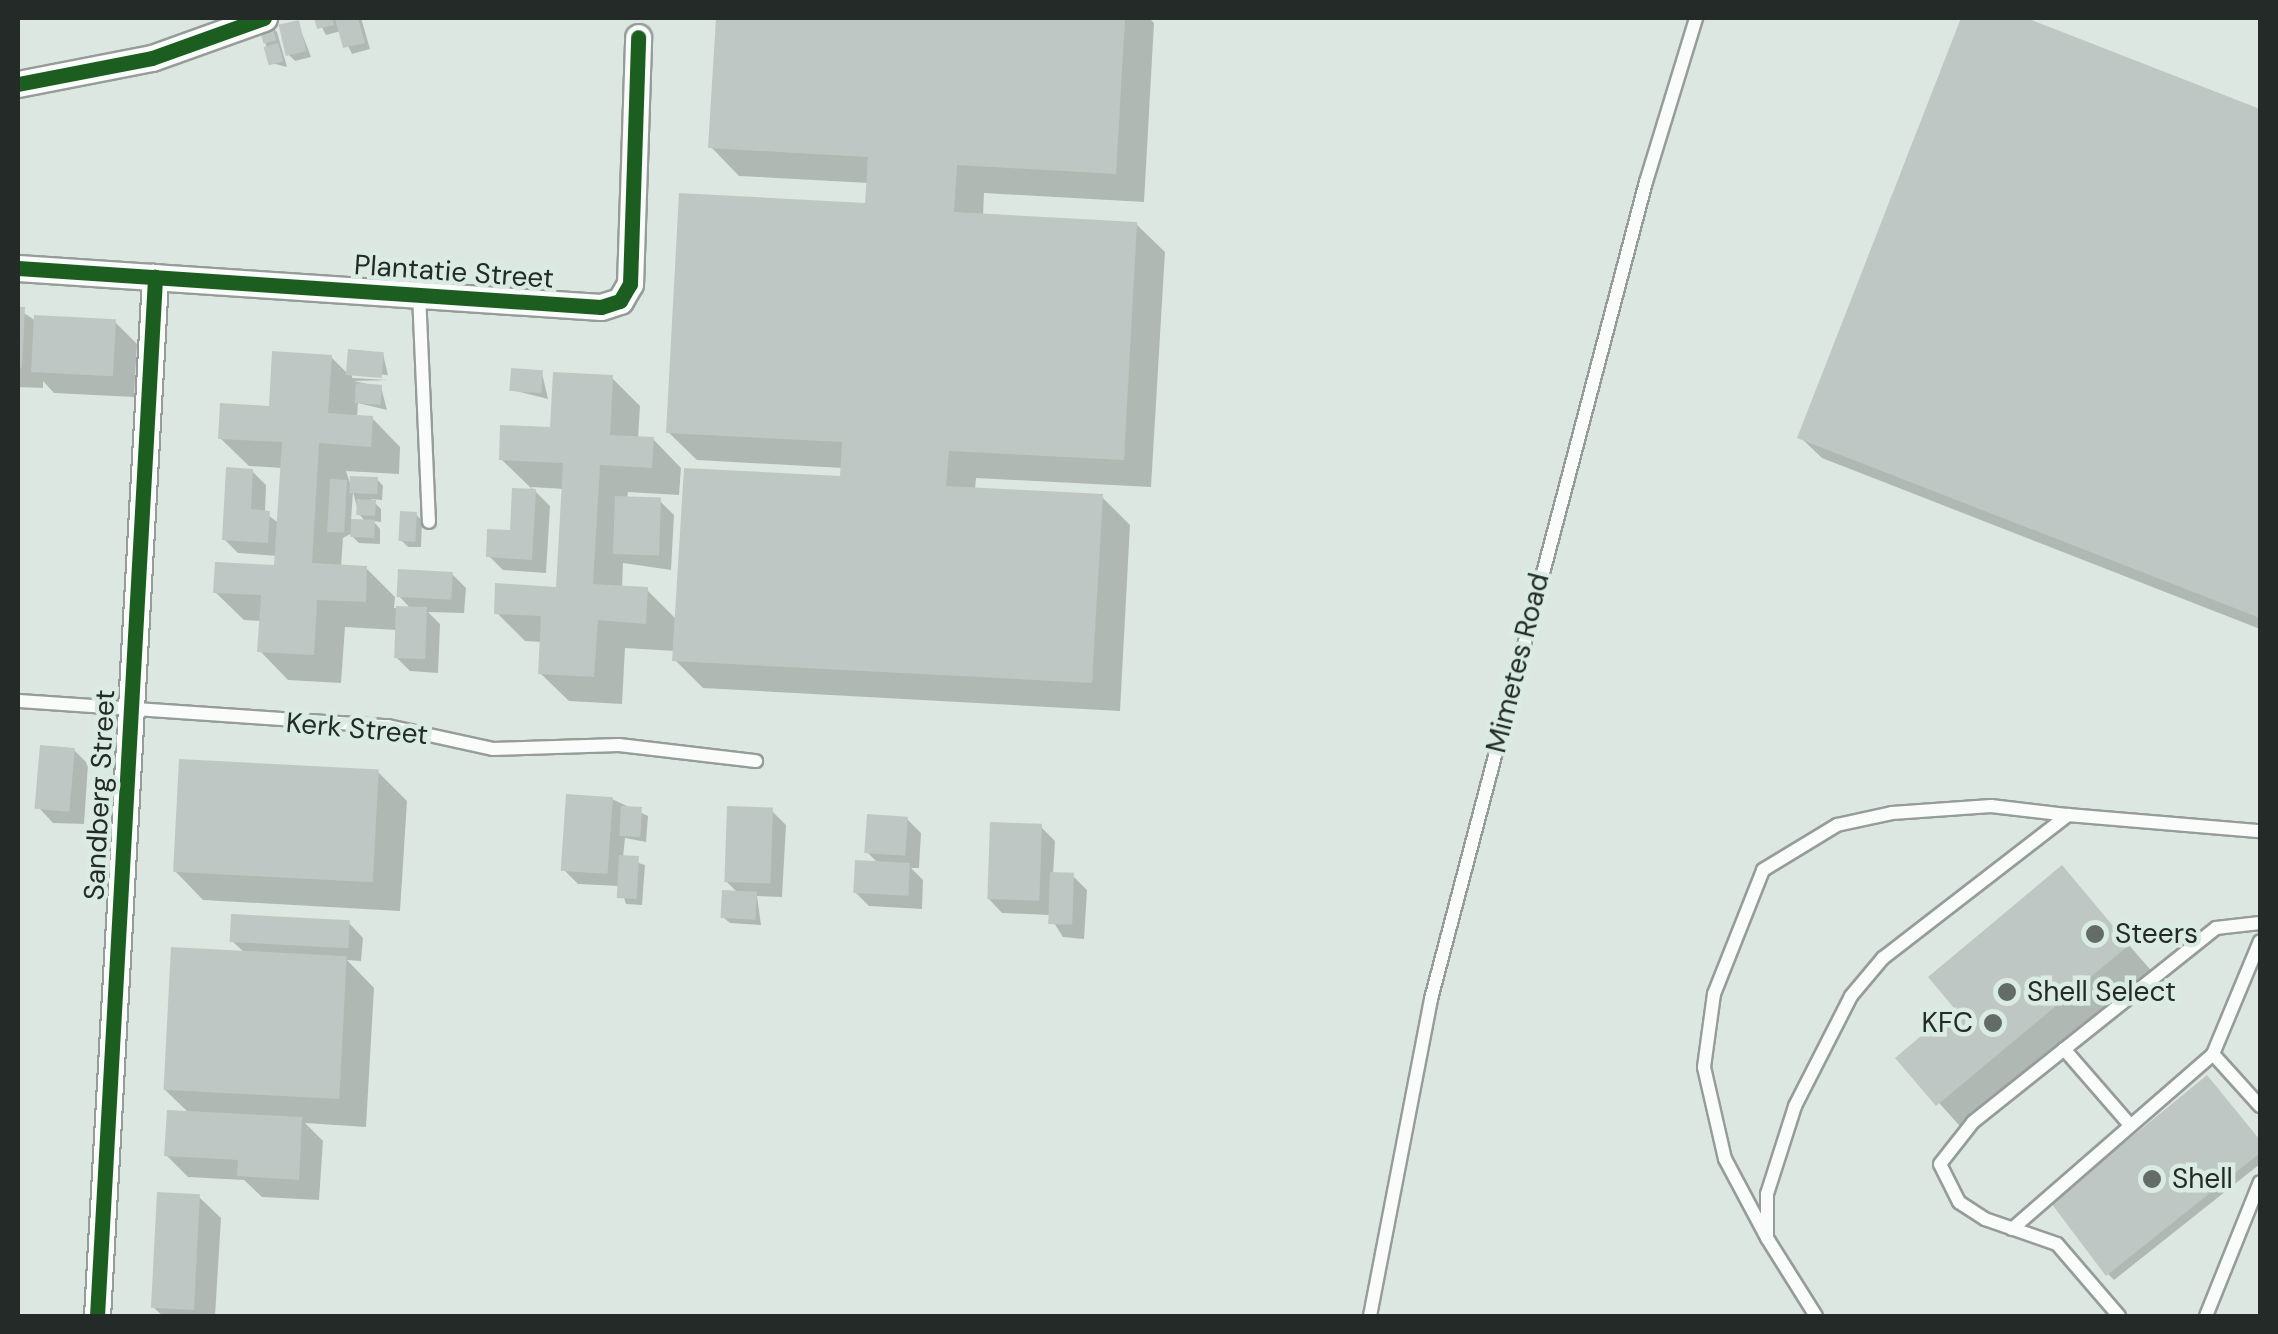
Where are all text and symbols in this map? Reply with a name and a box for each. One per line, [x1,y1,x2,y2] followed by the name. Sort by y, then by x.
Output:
[353,248,555,296] street label: Plantatie Street
[1479,570,1557,756] street label: Mimetes Road
[78,689,122,901] street label: Sandberg Street
[285,706,429,752] street label: Kerk Street
[2115,917,2198,951] place label: Steers
[2084,923,2106,945] marker: Steers
[2027,975,2176,1009] place label: Shell Select
[1996,981,2018,1003] marker: Shell Select
[1922,1006,1973,1040] place label: KFC
[1982,1012,2004,1034] marker: KFC
[2172,1162,2233,1196] place label: Shell
[2141,1168,2163,1190] marker: Shell

